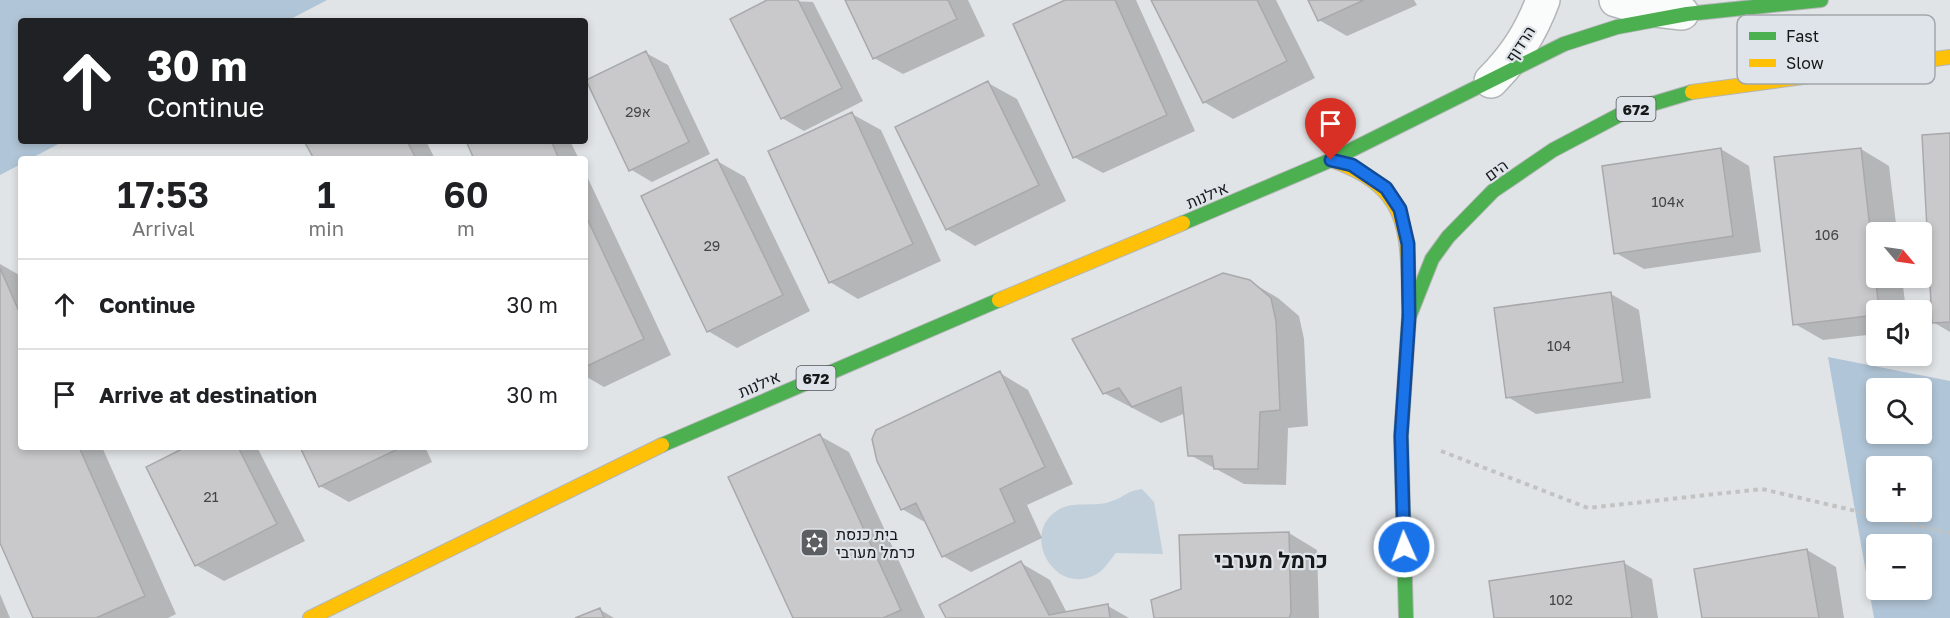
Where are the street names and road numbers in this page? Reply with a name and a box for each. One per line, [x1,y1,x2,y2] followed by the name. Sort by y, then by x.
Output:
[1501,22,1539,66] street label: הרדוף
[1616,97,1656,121] road number: 672
[1480,155,1512,185] street label: הים
[1183,177,1231,213] street label: אילנות
[735,366,783,402] street label: אילנות
[796,366,836,390] road number: 672

